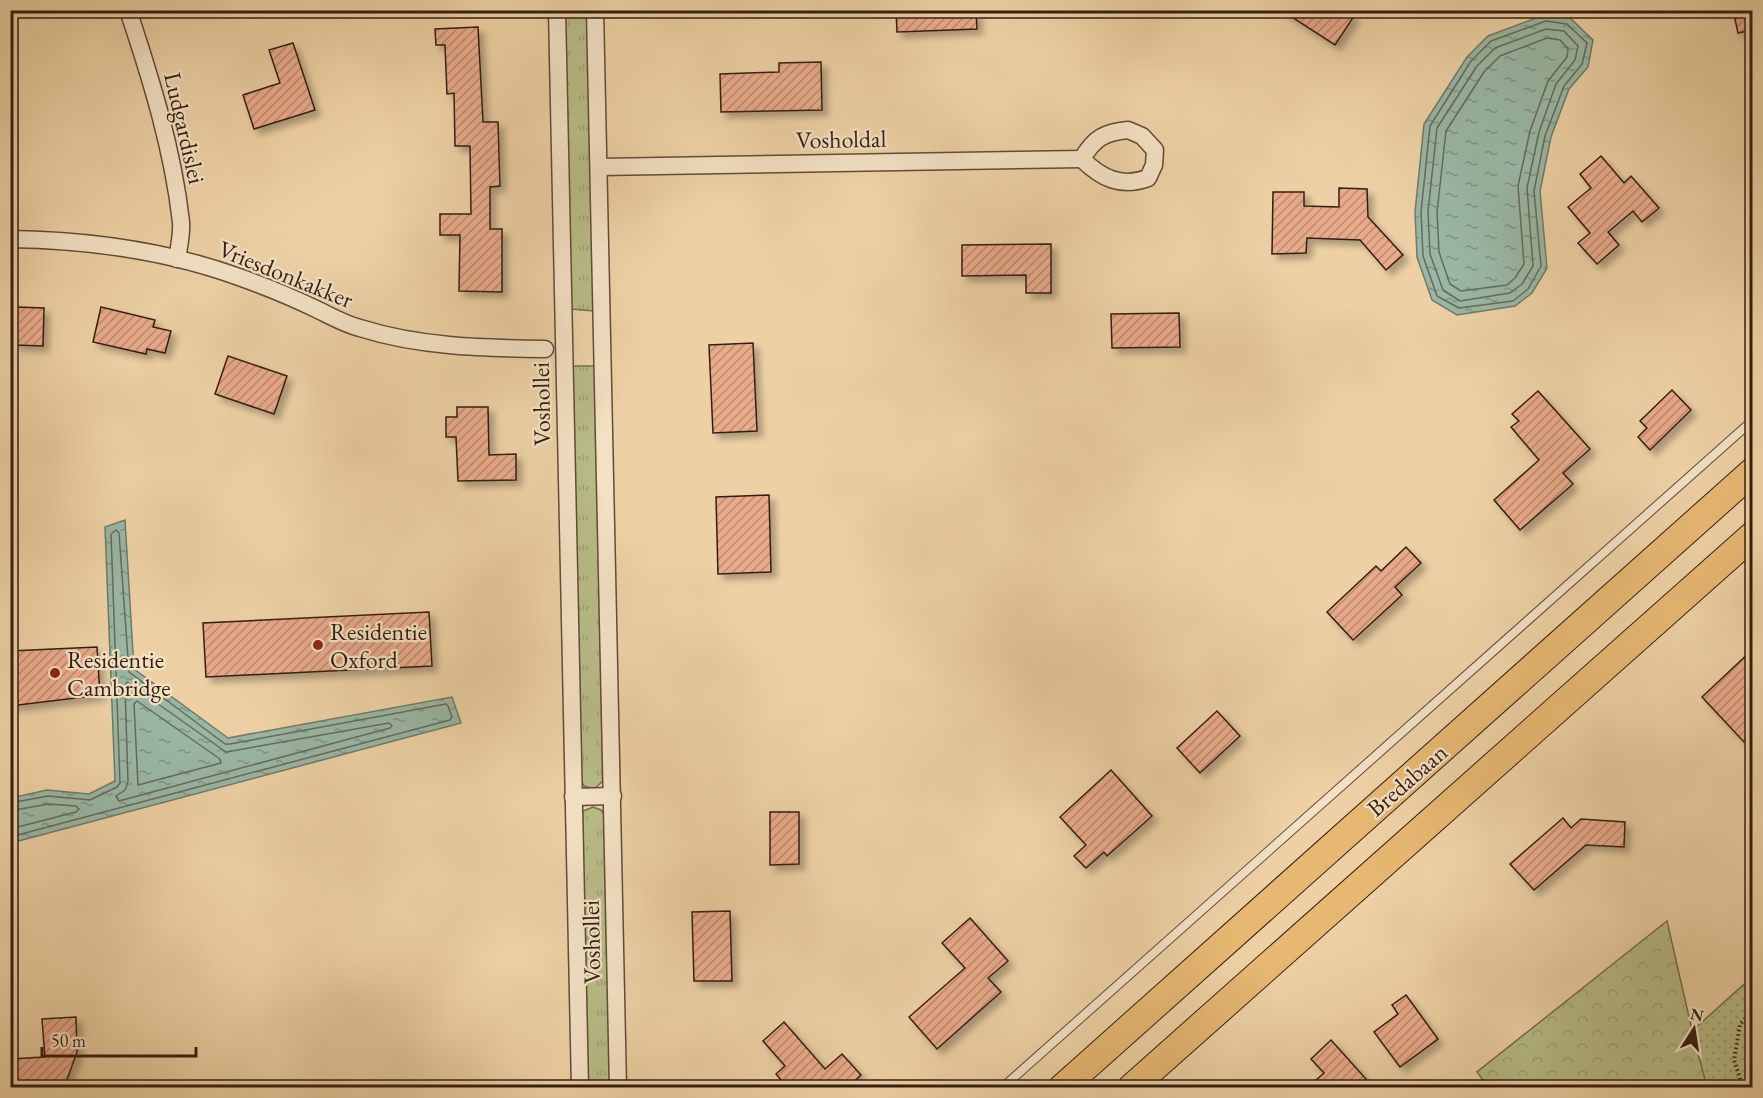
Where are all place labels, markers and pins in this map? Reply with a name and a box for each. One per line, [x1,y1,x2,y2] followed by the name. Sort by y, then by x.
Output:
[330,616,427,675] place label: Residentie Oxford
[311,638,325,652] marker: Residentie Oxford
[67,644,171,703] place label: Residentie Cambridge
[48,666,62,680] marker: Residentie Cambridge

